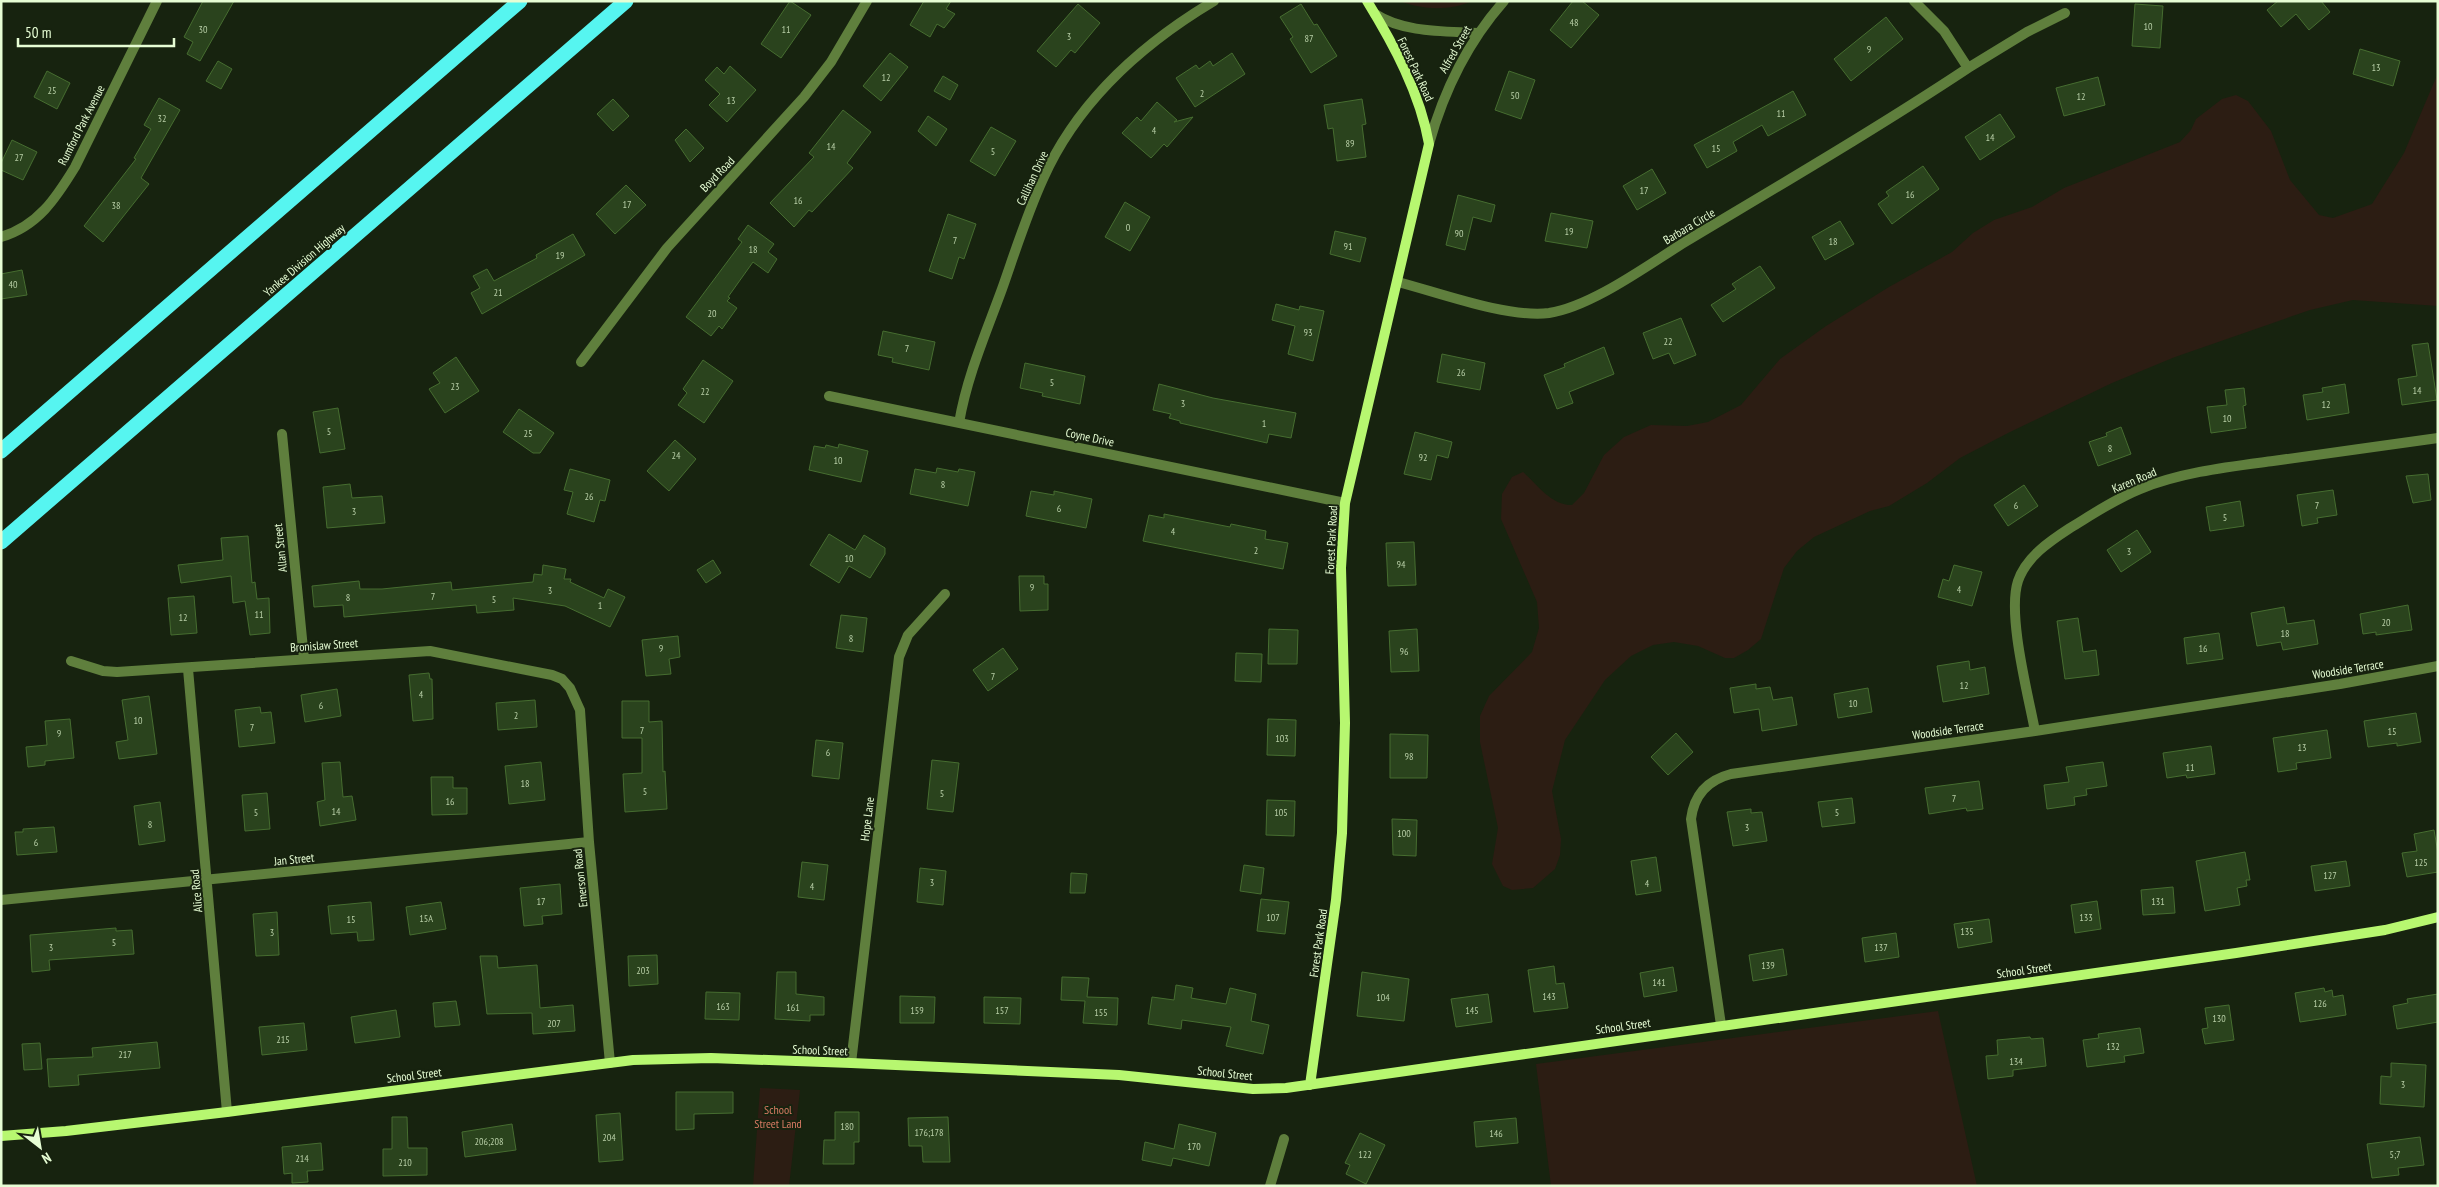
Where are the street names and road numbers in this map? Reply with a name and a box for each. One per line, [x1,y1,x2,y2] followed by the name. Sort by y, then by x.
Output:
[1435,22,1475,75] street label: Alfred Street
[1395,35,1437,103] street label: Forest Park Road
[54,82,108,168] street label: Rumford Park Avenue
[1013,148,1051,207] street label: Callihan Drive
[697,153,737,195] street label: Boyd Road
[1660,205,1718,247] street label: Barbara Circle
[260,220,348,300] street label: Yankee Division Highway
[1064,425,1116,449] street label: Coyne Drive
[2109,464,2159,496] street label: Karen Road
[1322,505,1340,575] street label: Forest Park Road
[270,522,290,573] street label: Allan Street
[290,635,359,655] street label: Bronislaw Street
[2311,656,2385,682] street label: Woodside Terrace
[1911,718,1985,742] street label: Woodside Terrace
[857,796,877,842] street label: Hope Lane
[569,848,591,908] street label: Emerson Road
[272,849,316,869] street label: Jan Street
[187,869,205,913] street label: Alice Road
[1306,908,1330,978] street label: Forest Park Road
[1996,959,2053,981] street label: School Street
[1595,1015,1652,1037] street label: School Street
[792,1042,849,1058] street label: School Street
[1197,1063,1254,1083] street label: School Street
[386,1064,443,1086] street label: School Street

